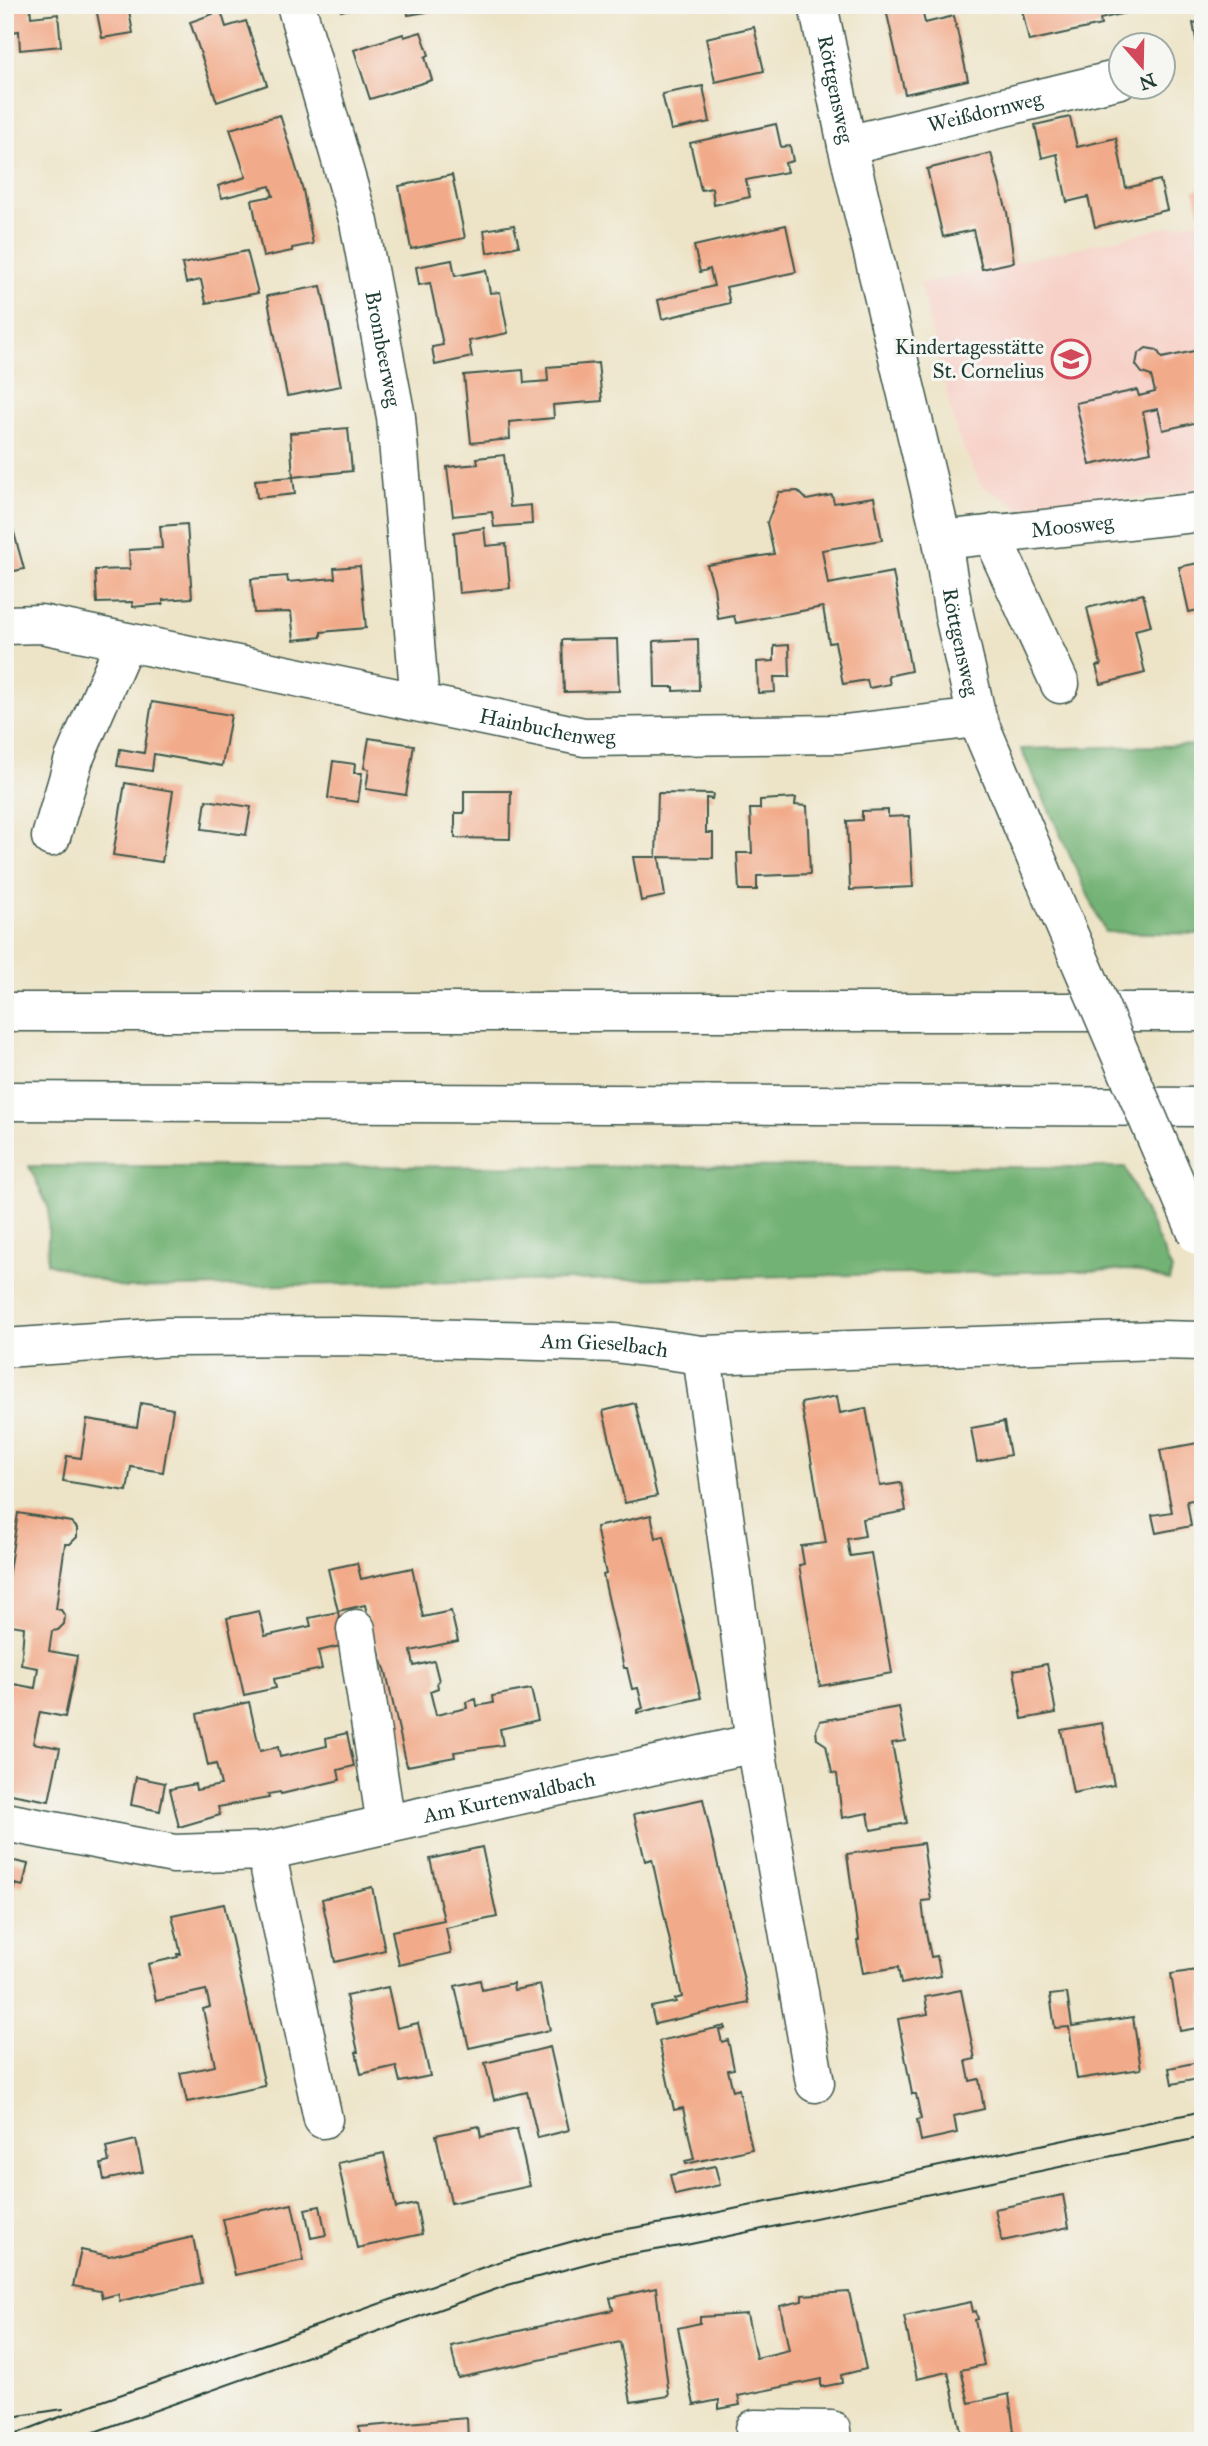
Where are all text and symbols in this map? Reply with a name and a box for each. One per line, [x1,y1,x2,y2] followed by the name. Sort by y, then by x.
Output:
[1106,32,1176,102] north arrow
[812,33,859,146] street label: Röttgensweg
[1136,68,1159,95] text: N
[925,85,1045,138] street label: Weißdornweg
[359,289,407,409] street label: Brombeerweg
[895,334,1044,384] place label: Kindertagesstätte St. Cornelius
[1050,338,1092,380] school or university icon: Kindertagesstätte St. Cornelius
[1030,509,1115,543] street label: Moosweg
[937,586,985,699] street label: Röttgensweg
[477,703,616,750] street label: Hainbuchenweg
[539,1328,670,1363] street label: Am Gieselbach
[420,1766,598,1829] street label: Am Kurtenwaldbach

